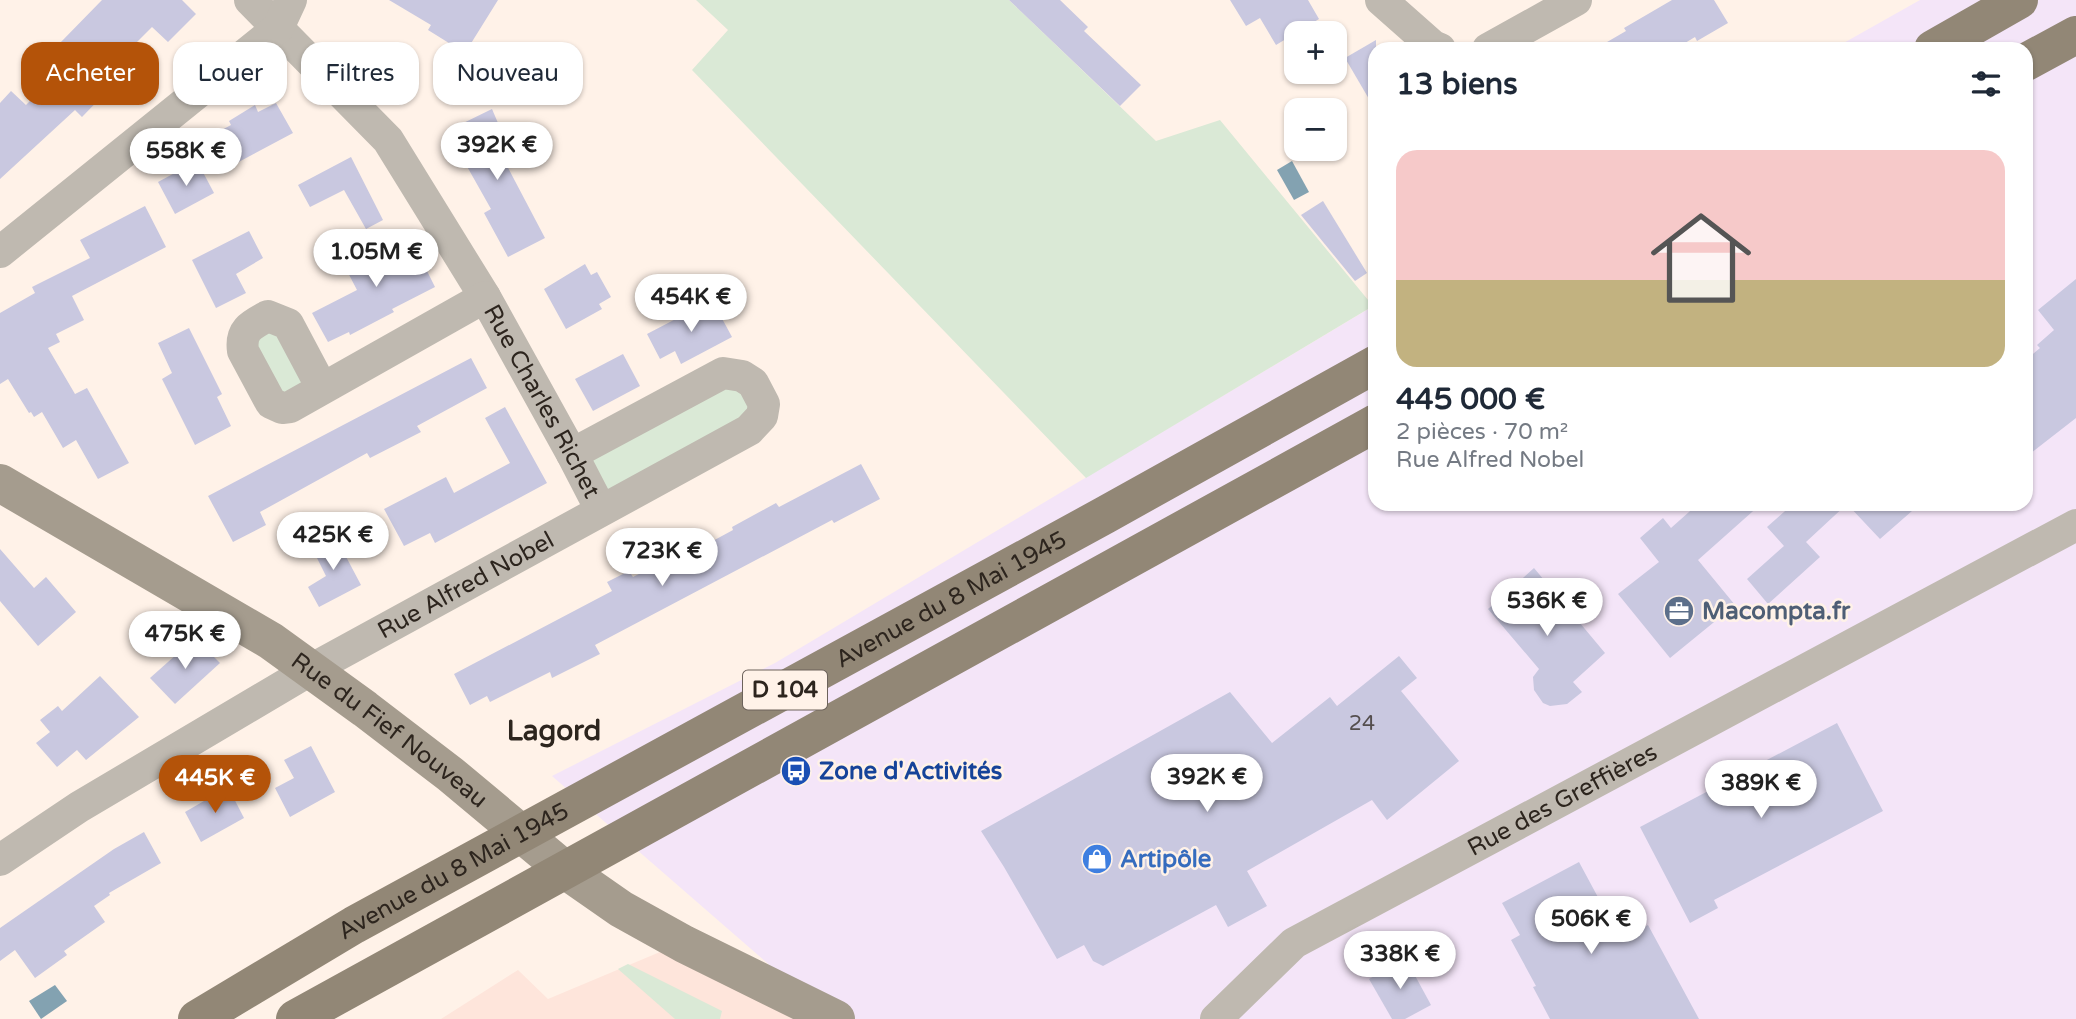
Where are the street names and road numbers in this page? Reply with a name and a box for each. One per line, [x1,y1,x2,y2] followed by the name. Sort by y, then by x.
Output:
[478,299,607,503] street label: Rue Charles Richet
[830,524,1071,674] street label: Avenue du 8 Mai 1945
[372,525,559,645] street label: Rue Alfred Nobel
[286,646,494,814] street label: Rue du Fief Nouveau
[743,670,827,710] road number: D 104
[1462,737,1662,862] street label: Rue des Greffières
[332,796,574,946] street label: Avenue du 8 Mai 1945

